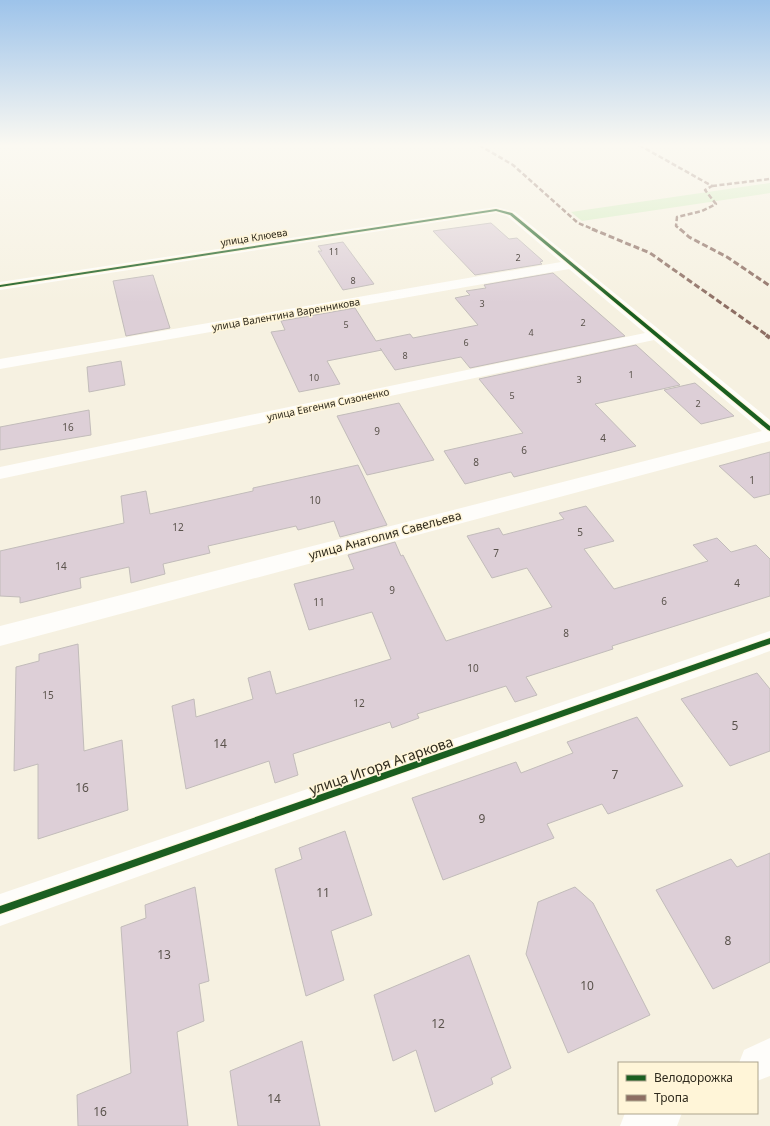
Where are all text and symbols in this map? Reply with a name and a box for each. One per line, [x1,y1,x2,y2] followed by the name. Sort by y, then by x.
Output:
[219,225,289,249] street label: улица Клюева
[329,245,339,258] house number: 11
[515,251,521,264] house number: 2
[350,274,356,287] house number: 8
[211,294,361,334] street label: улица Валентина Варенникова
[479,297,485,310] house number: 3
[580,316,586,329] house number: 2
[343,318,349,331] house number: 5
[528,326,534,339] house number: 4
[463,336,469,349] house number: 6
[402,349,408,362] house number: 8
[628,368,634,381] house number: 1
[309,371,319,384] house number: 10
[576,373,582,386] house number: 3
[265,384,391,424] street label: улица Евгения Сизоненко
[509,389,515,402] house number: 5
[695,397,701,410] house number: 2
[62,420,74,434] house number: 16
[374,424,380,438] house number: 9
[600,431,606,445] house number: 4
[521,443,527,457] house number: 6
[473,455,479,469] house number: 8
[749,473,755,487] house number: 1
[309,493,321,507] house number: 10
[307,506,463,564] street label: улица Анатолия Савельева
[172,520,184,534] house number: 12
[577,525,583,539] house number: 5
[493,546,499,560] house number: 7
[55,559,67,573] house number: 14
[734,576,740,590] house number: 4
[389,583,395,597] house number: 9
[661,594,667,608] house number: 6
[313,595,325,609] house number: 11
[563,626,569,640] house number: 8
[467,661,479,675] house number: 10
[42,688,54,702] house number: 15
[353,696,365,710] house number: 12
[732,717,739,734] house number: 5
[307,731,455,799] street label: улица Игоря Агаркова
[213,735,227,752] house number: 14
[612,766,619,783] house number: 7
[75,779,89,796] house number: 16
[479,810,486,827] house number: 9
[316,884,330,901] house number: 11
[725,932,732,949] house number: 8
[157,946,171,963] house number: 13
[580,977,594,994] house number: 10
[431,1015,445,1032] house number: 12
[618,1062,758,1114] legend
[654,1069,733,1086] text: Велодорожка
[654,1089,689,1106] text: Тропа
[267,1090,281,1107] house number: 14
[93,1103,107,1120] house number: 16

